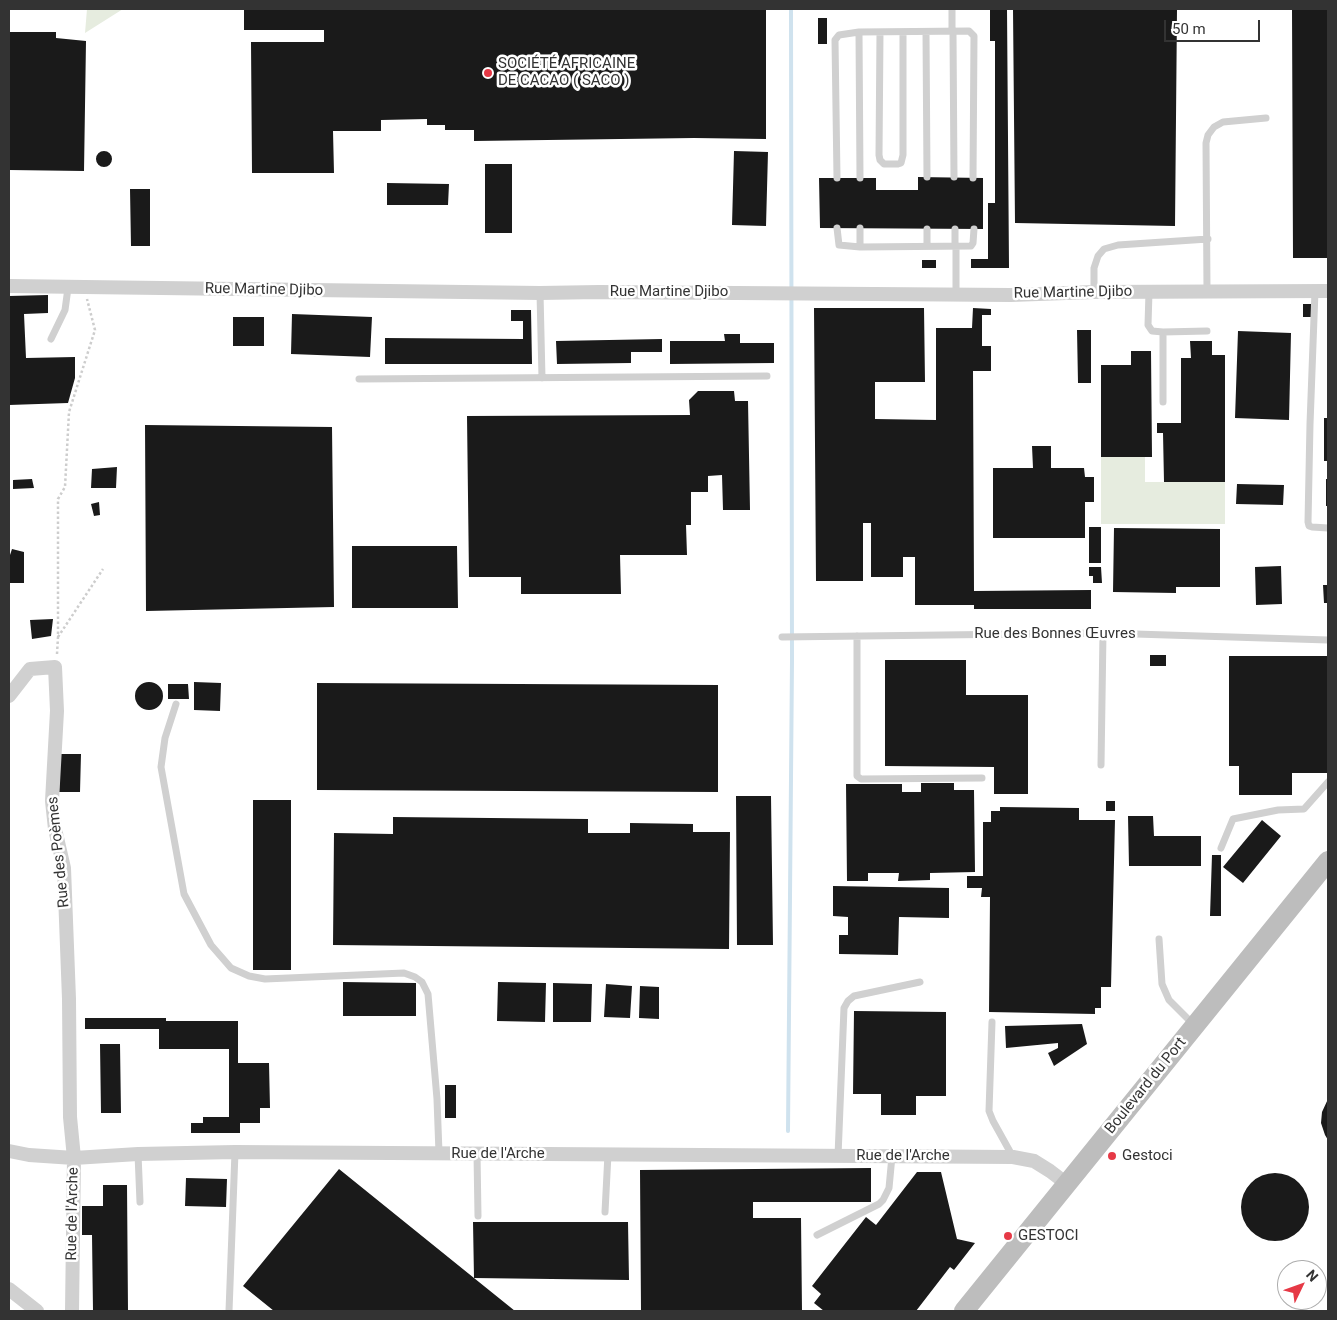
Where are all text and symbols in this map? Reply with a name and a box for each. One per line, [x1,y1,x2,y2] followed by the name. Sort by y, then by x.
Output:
[1167,10,1263,42] scale bar
[1172,20,1206,38] text: 50 m
[498,55,635,90] place label: SOCIÉTÉ AFRICAINE DE CACAO ( SACO )
[482,67,494,79] marker: SOCIÉTÉ AFRICAINE DE CACAO ( SACO )
[205,280,323,300] street label: Rue Martine Djibo
[610,283,728,301] street label: Rue Martine Djibo
[1014,283,1132,303] street label: Rue Martine Djibo
[974,625,1136,643] street label: Rue des Bonnes Œuvres
[44,795,74,909] street label: Rue des Poèmes
[1102,1034,1190,1138] street label: Boulevard du Port
[451,1145,545,1163] street label: Rue de l'Arche
[856,1147,950,1165] street label: Rue de l'Arche
[1122,1147,1173,1165] place label: Gestoci
[1106,1150,1118,1162] marker: Gestoci
[63,1167,83,1261] street label: Rue de l'Arche
[1018,1227,1079,1245] place label: GESTOCI
[1002,1230,1014,1242] marker: GESTOCI
[1277,1260,1327,1310] north arrow
[1303,1267,1322,1285] text: N

